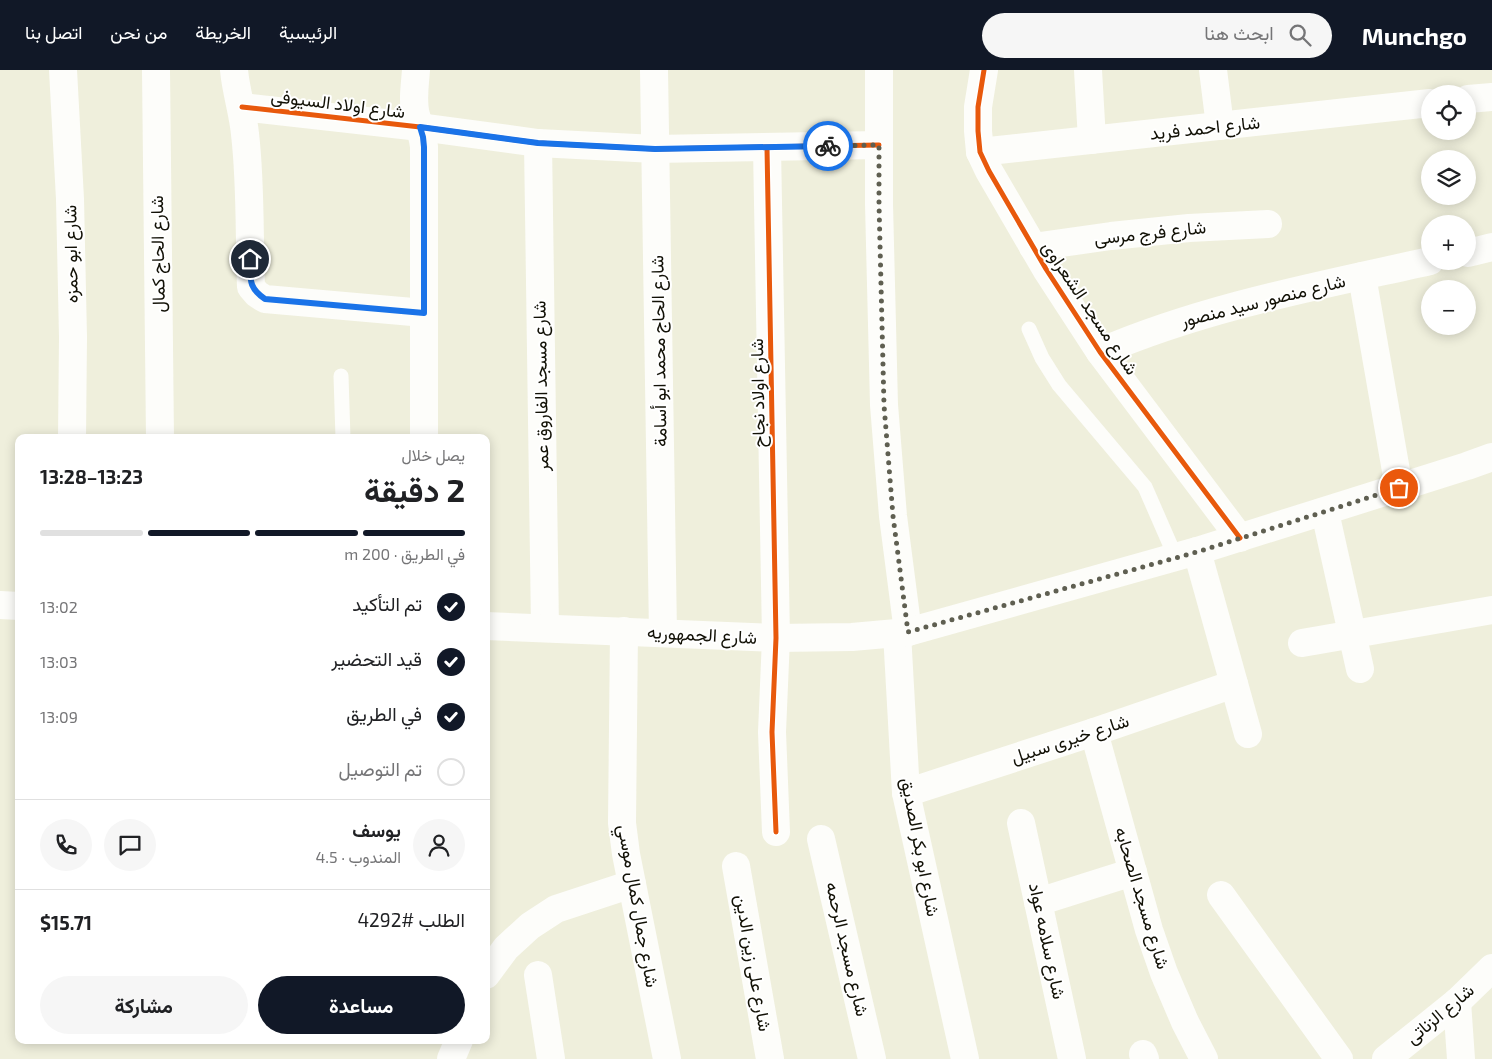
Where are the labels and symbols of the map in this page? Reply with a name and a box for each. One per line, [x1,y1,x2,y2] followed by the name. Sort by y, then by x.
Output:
[269,84,407,124] street label: شارع اولاد السيوفى
[1149,110,1261,146] street label: شارع احمد فريد
[803,121,853,171] courier
[145,195,171,313] street label: شارع الحاج كمال
[58,205,84,303] street label: شارع ابو حمزه
[1093,215,1207,251] street label: شارع فرج مرسى
[1036,236,1144,380] street label: شارع مسجد الشعراوى
[229,238,271,280] pin
[645,255,673,447] street label: شارع الحاج محمد ابو أسامة
[1177,269,1348,333] street label: شارع منصور سيد منصور
[528,300,555,473] street label: شارع مسجد الفاروق عمر
[745,338,771,448] street label: شارع اولاد نجاح
[1378,467,1420,509] pin
[646,620,758,650] street label: شارع الجمهوريه
[1008,709,1132,769] street label: شارع خيرى سبيل
[895,775,945,919] street label: شارع ابو بكر الصديق
[609,823,664,990] street label: شارع جمال كمال موسي
[1109,824,1175,972] street label: شارع مسجد الصحابه
[820,879,874,1019] street label: شارع مسجد الرحمه
[1023,881,1071,1001] street label: شارع سلامه عواد
[729,893,777,1033] street label: شارع على زين الدين
[1401,978,1479,1050] street label: شارع الزناتى

